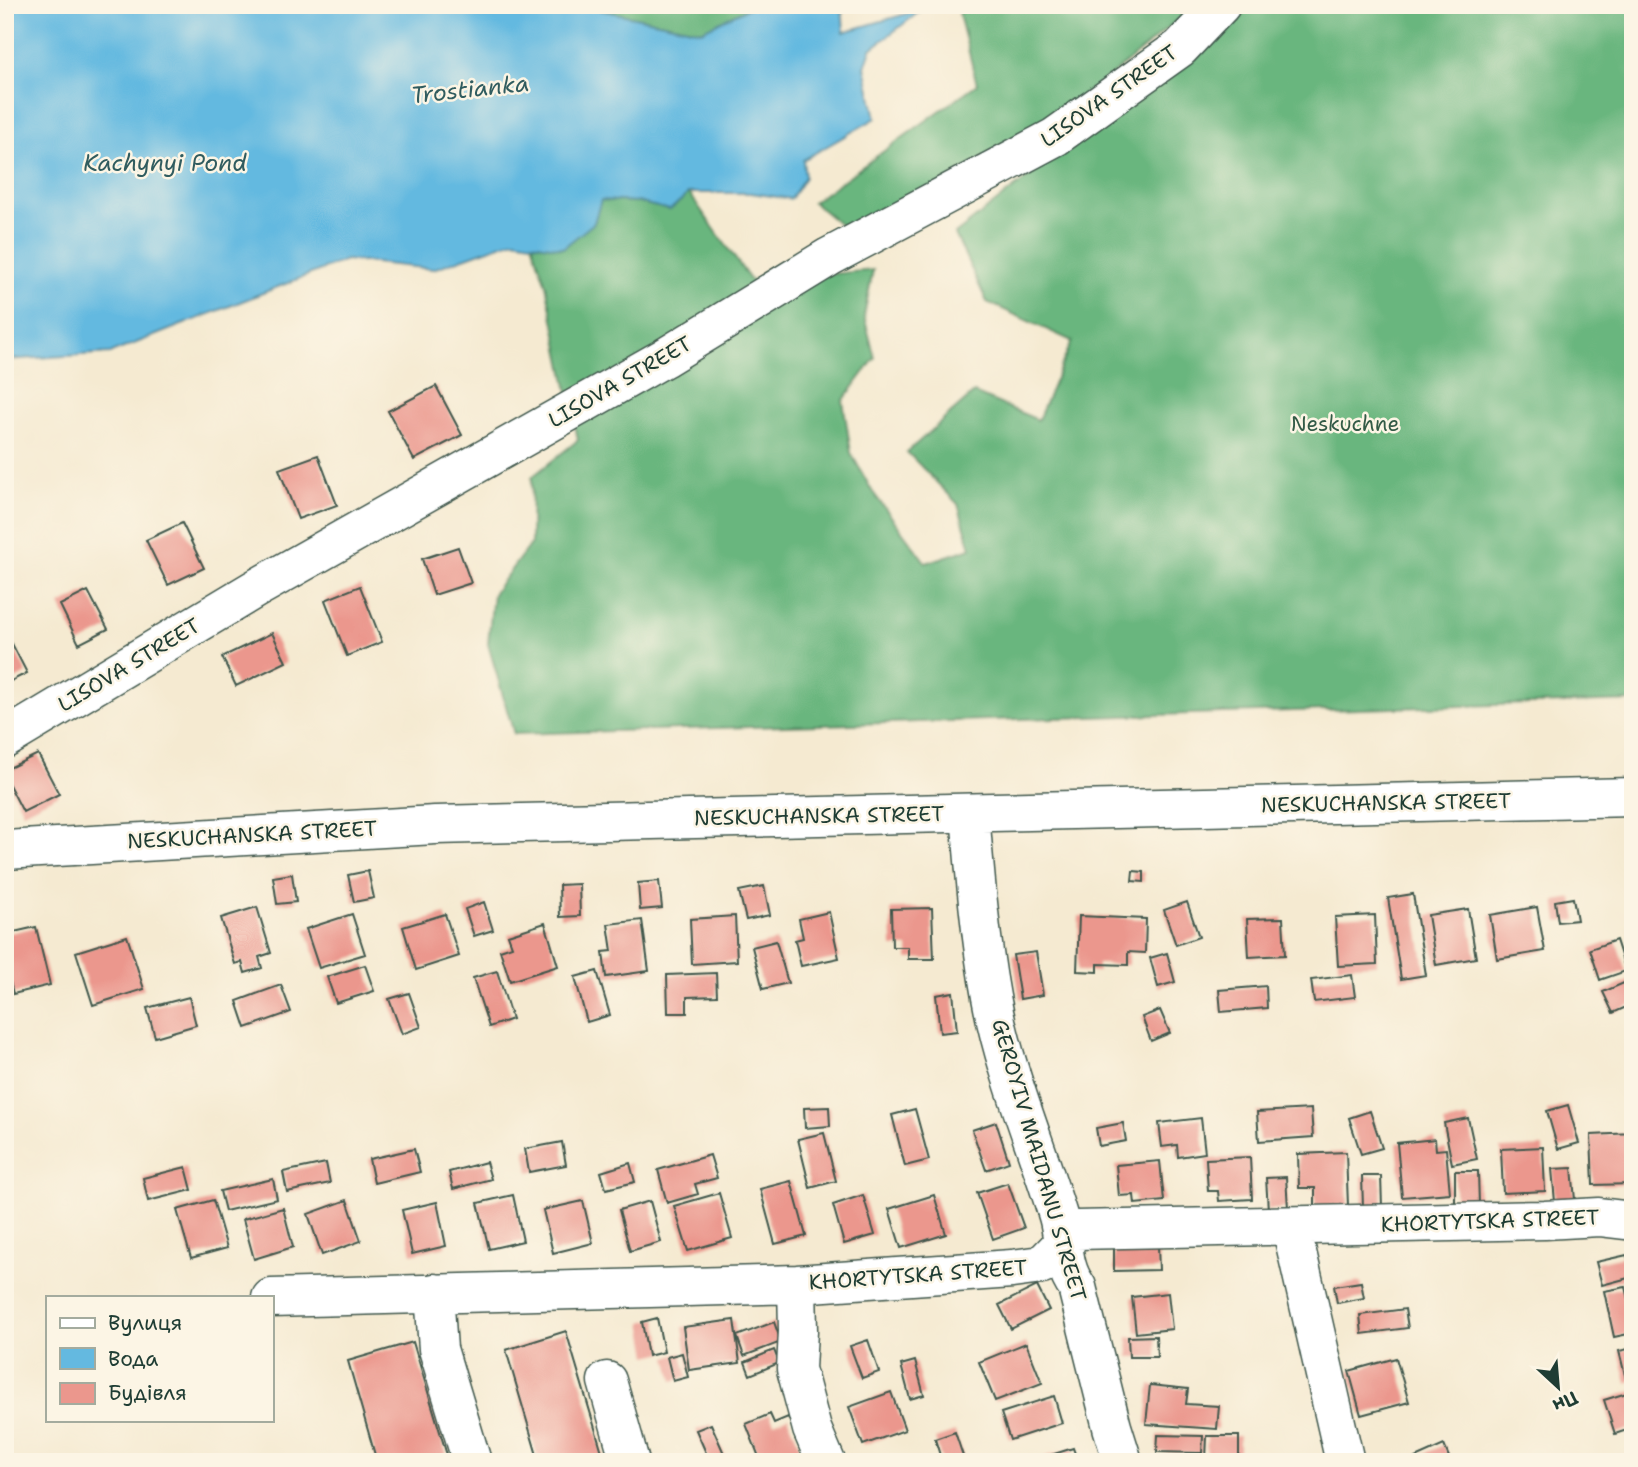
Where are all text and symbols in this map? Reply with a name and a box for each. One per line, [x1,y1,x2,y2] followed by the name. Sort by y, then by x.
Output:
[1035,38,1183,154] street label: LISOVA STREET
[410,68,530,110] water label: Trostianka
[83,148,247,178] water label: Kachynyi Pond
[543,330,697,434] street label: LISOVA STREET
[1291,410,1399,438] park label: Neskuchne
[53,612,205,718] street label: LISOVA STREET
[1261,787,1511,819] street label: NESKUCHANSKA STREET
[694,800,944,832] street label: NESKUCHANSKA STREET
[126,814,378,856] street label: NESKUCHANSKA STREET
[985,1016,1093,1304] street label: GEROYIV MAIDANU STREET
[1380,1203,1600,1239] street label: KHORTYTSKA STREET
[808,1253,1028,1297] street label: KHORTYTSKA STREET
[46,1296,273,1422] legend
[108,1309,182,1337] text: Вулиця
[108,1345,158,1373] text: Вода
[1522,1352,1592,1422] north arrow
[108,1379,187,1407] text: Будівля
[1548,1385,1582,1419] text: Пн

